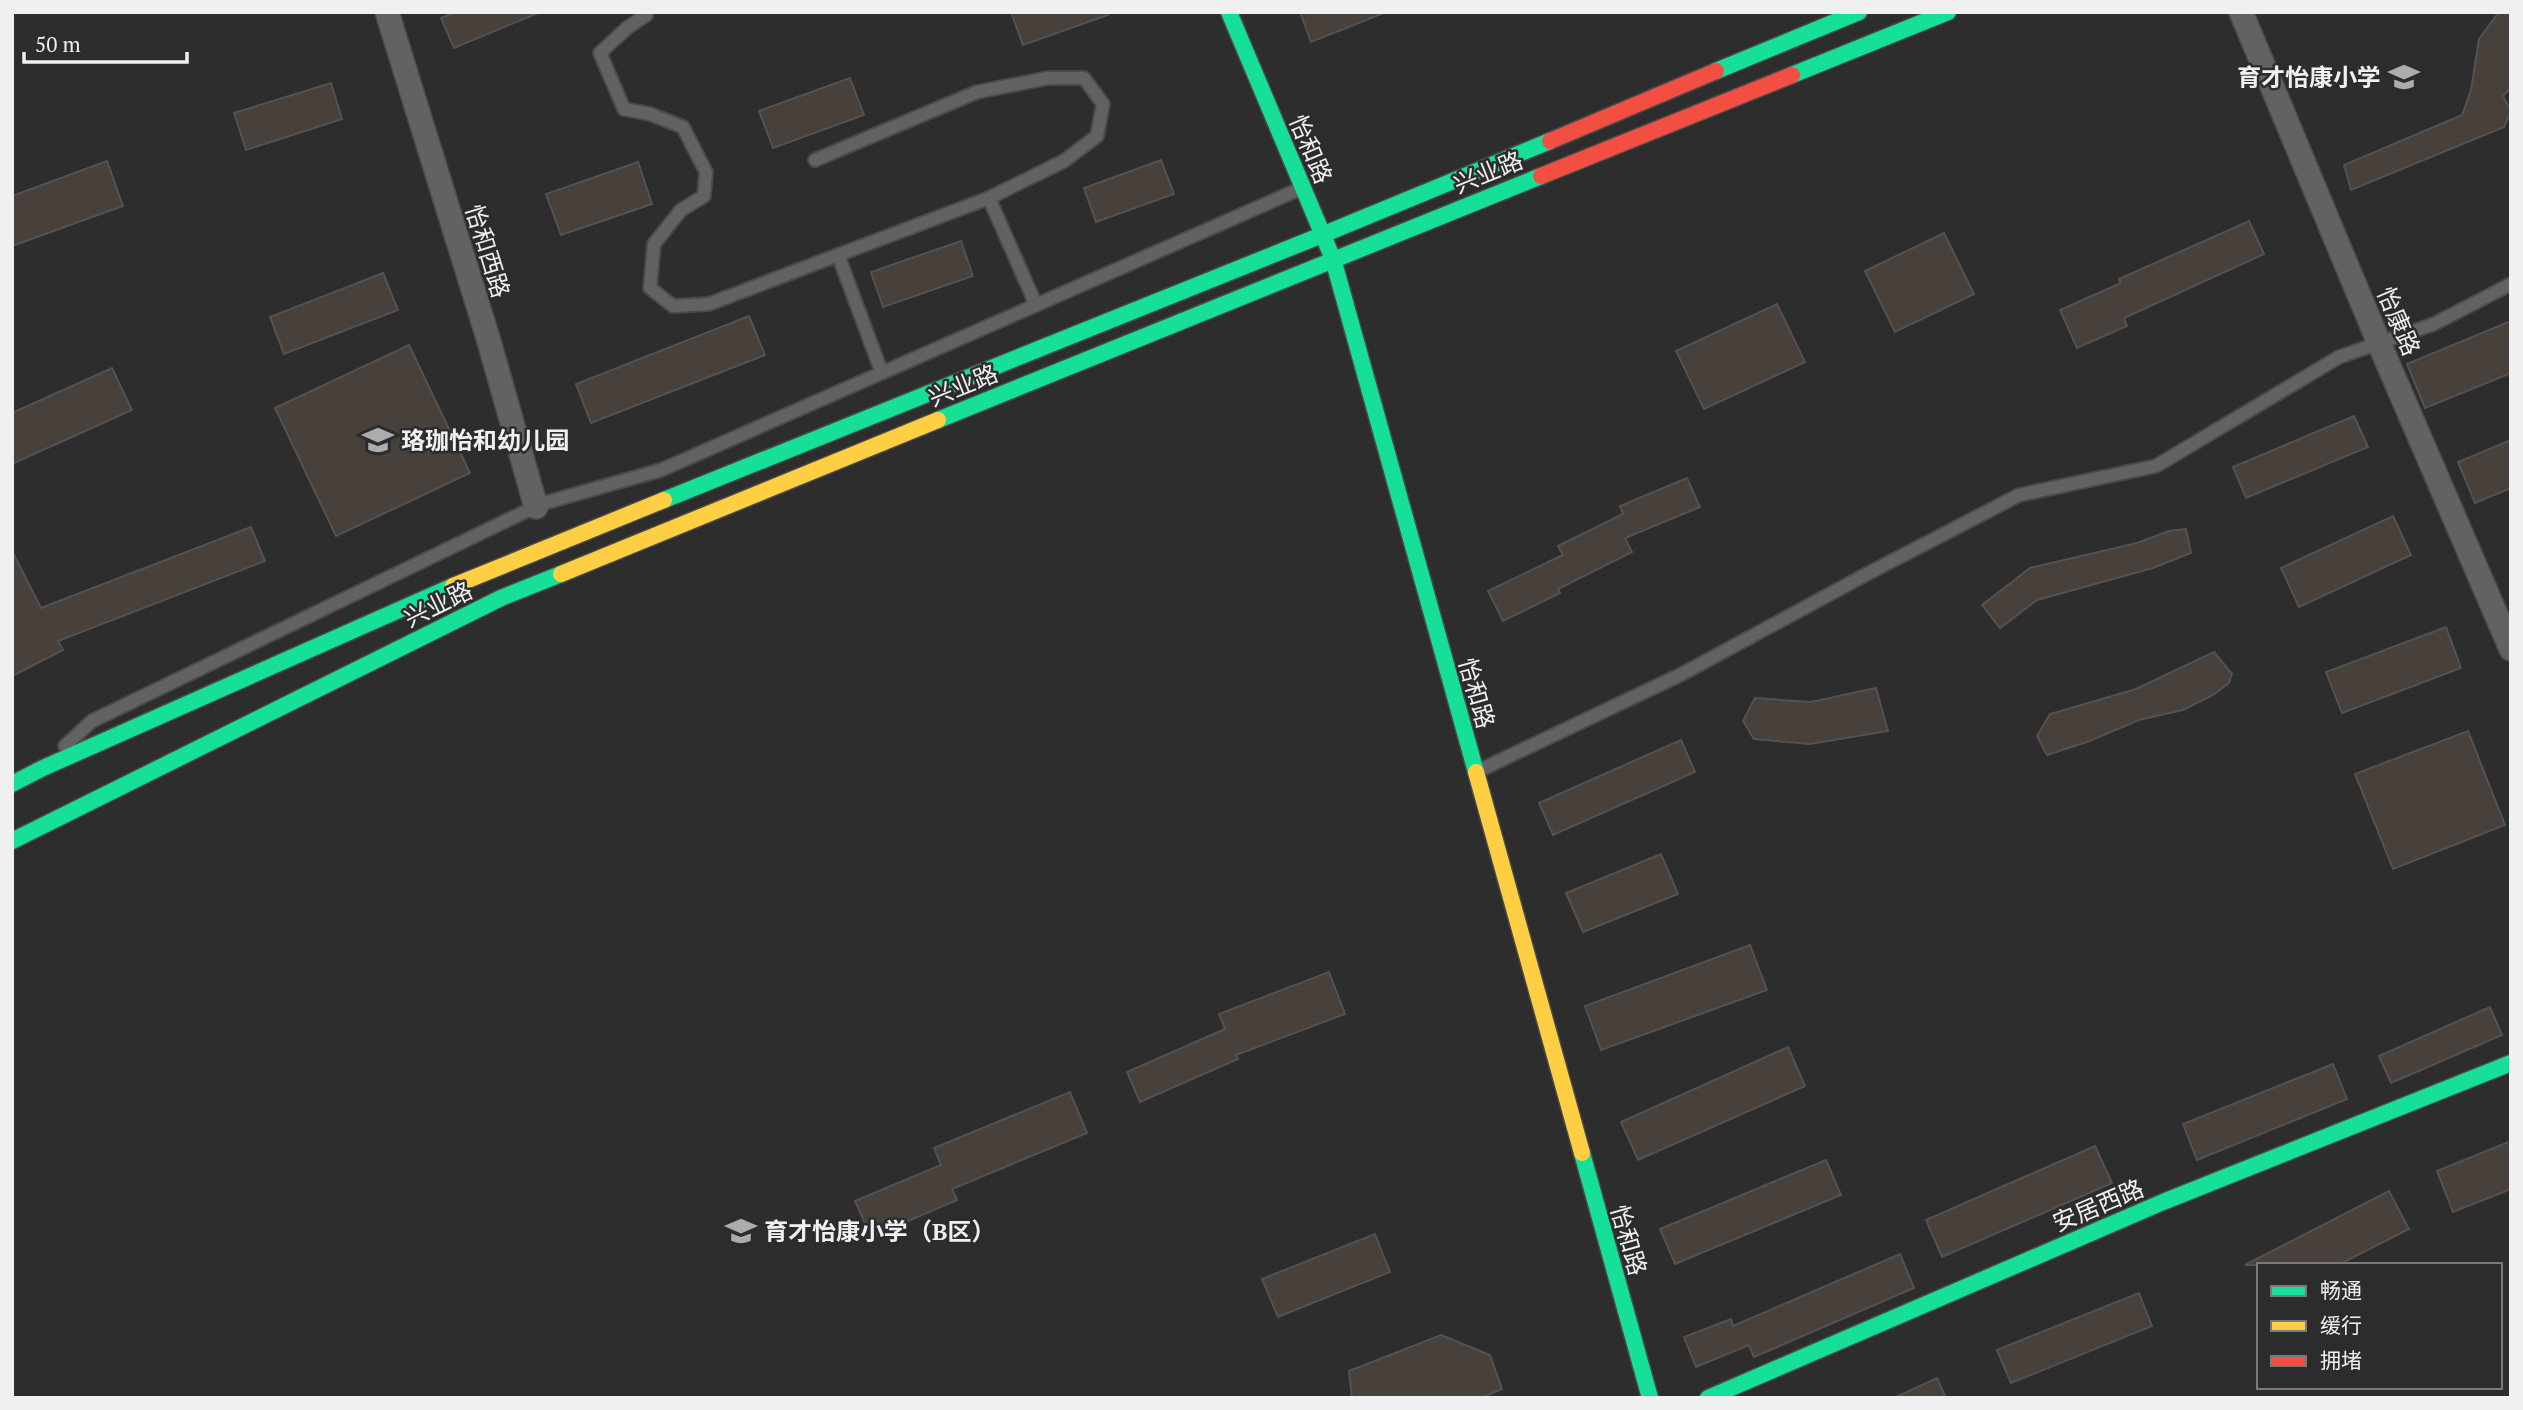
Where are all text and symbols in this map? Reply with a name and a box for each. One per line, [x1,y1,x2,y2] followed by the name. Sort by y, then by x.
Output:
[24,21,187,65] scale bar
[35,30,81,58] text: 50 m
[2387,60,2421,94] school or university icon: 育才怡康小学
[2237,61,2381,93] place label: 育才怡康小学
[1282,110,1340,188] street label: 怡和路
[1449,144,1527,200] street label: 兴业路
[459,200,517,302] street label: 怡和西路
[2370,282,2428,360] street label: 怡康路
[924,357,1002,413] street label: 兴业路
[361,423,395,457] school or university icon: 珞珈怡和幼儿园
[401,424,569,456] place label: 珞珈怡和幼儿园
[399,574,477,634] street label: 兴业路
[1452,654,1502,732] street label: 怡和路
[2048,1172,2148,1238] street label: 安居西路
[1604,1201,1654,1279] street label: 怡和路
[724,1214,758,1248] school or university icon: 育才怡康小学（B区）
[764,1215,996,1247] place label: 育才怡康小学（B区）
[2257,1263,2502,1389] legend
[2320,1276,2362,1304] text: 畅通
[2320,1311,2362,1339] text: 缓行
[2320,1346,2362,1374] text: 拥堵

